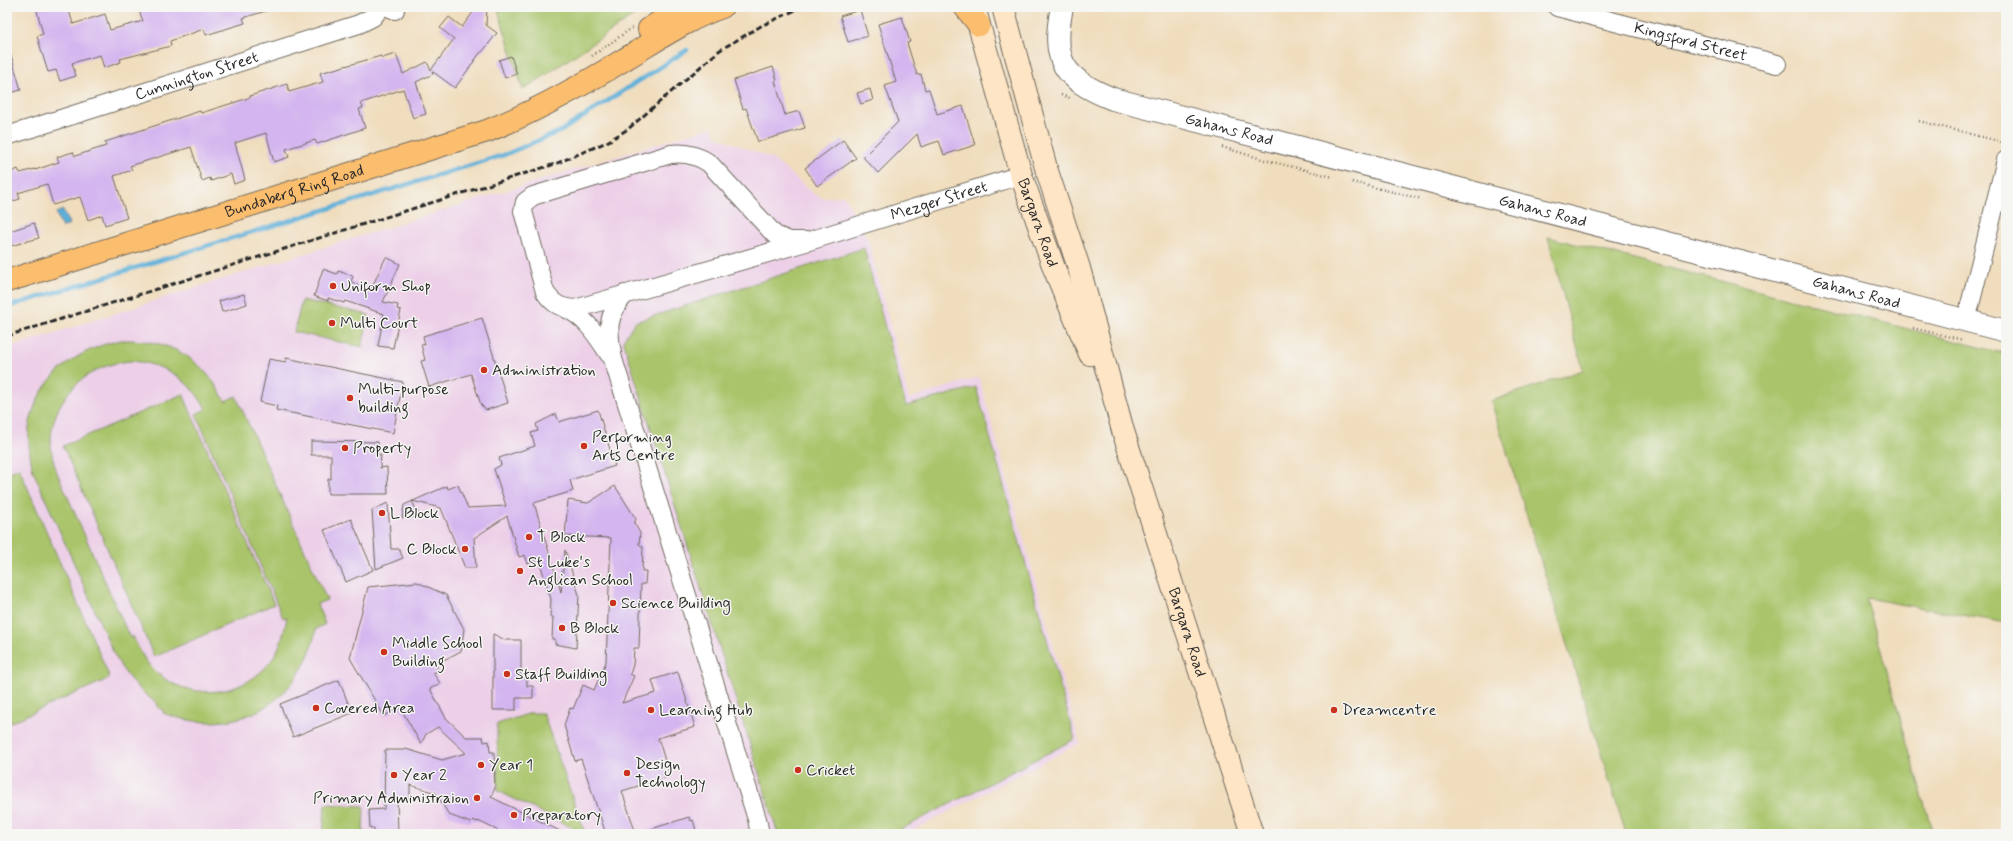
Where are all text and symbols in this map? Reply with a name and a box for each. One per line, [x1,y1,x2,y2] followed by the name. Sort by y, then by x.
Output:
[1632,17,1750,66] street label: Kingsford Street
[132,46,261,105] street label: Cunnington Street
[1183,108,1275,151] street label: Gahans Road
[222,160,366,223] street label: Bundaberg Ring Road
[1012,175,1063,270] street label: Bargara Road
[888,176,990,225] street label: Mezger Street
[1496,189,1589,232] street label: Gahans Road
[1810,271,1903,314] street label: Gahans Road
[341,276,431,299] place label: Uniform Shop
[328,281,338,291] marker: Uniform Shop
[340,313,419,334] place label: Multi Court
[327,318,337,328] marker: Multi Court
[492,360,596,381] place label: Administration
[479,365,489,375] marker: Administration
[358,379,449,419] place label: Multi-purpose building
[345,393,355,403] marker: Multi-purpose building
[592,427,675,466] place label: Performing Arts Centre
[353,438,411,459] place label: Property
[579,441,589,451] marker: Performing Arts Centre
[340,443,350,453] marker: Property
[390,503,439,524] place label: L Block
[377,508,387,518] marker: L Block
[537,527,586,548] place label: T Block
[524,532,534,542] marker: T Block
[406,539,457,560] place label: C Block
[460,544,470,554] marker: C Block
[528,552,633,592] place label: St Luke's Anglican School
[515,566,525,576] marker: St Luke's Anglican School
[1163,585,1212,680] street label: Bargara Road
[621,593,731,615] place label: Science Building
[608,598,618,608] marker: Science Building
[570,618,619,639] place label: B Block
[557,623,567,633] marker: B Block
[392,633,483,673] place label: Middle School Building
[379,647,389,657] marker: Middle School Building
[515,664,607,686] place label: Staff Building
[502,669,512,679] marker: Staff Building
[324,698,415,719] place label: Covered Area
[659,700,753,722] place label: Learning Hub
[1342,700,1436,721] place label: Dreamcentre
[311,703,321,713] marker: Covered Area
[646,705,656,715] marker: Learning Hub
[1329,705,1339,715] marker: Dreamcentre
[635,754,706,794] place label: Design Technology
[489,755,533,776] place label: Year 1
[476,760,486,770] marker: Year 1
[806,760,855,781] place label: Cricket
[402,765,447,786] place label: Year 2
[793,765,803,775] marker: Cricket
[622,768,632,778] marker: Design Technology
[389,770,399,780] marker: Year 2
[313,788,469,809] place label: Primary Administraion
[472,793,482,803] marker: Primary Administraion
[522,805,601,826] place label: Preparatory
[509,810,519,820] marker: Preparatory

